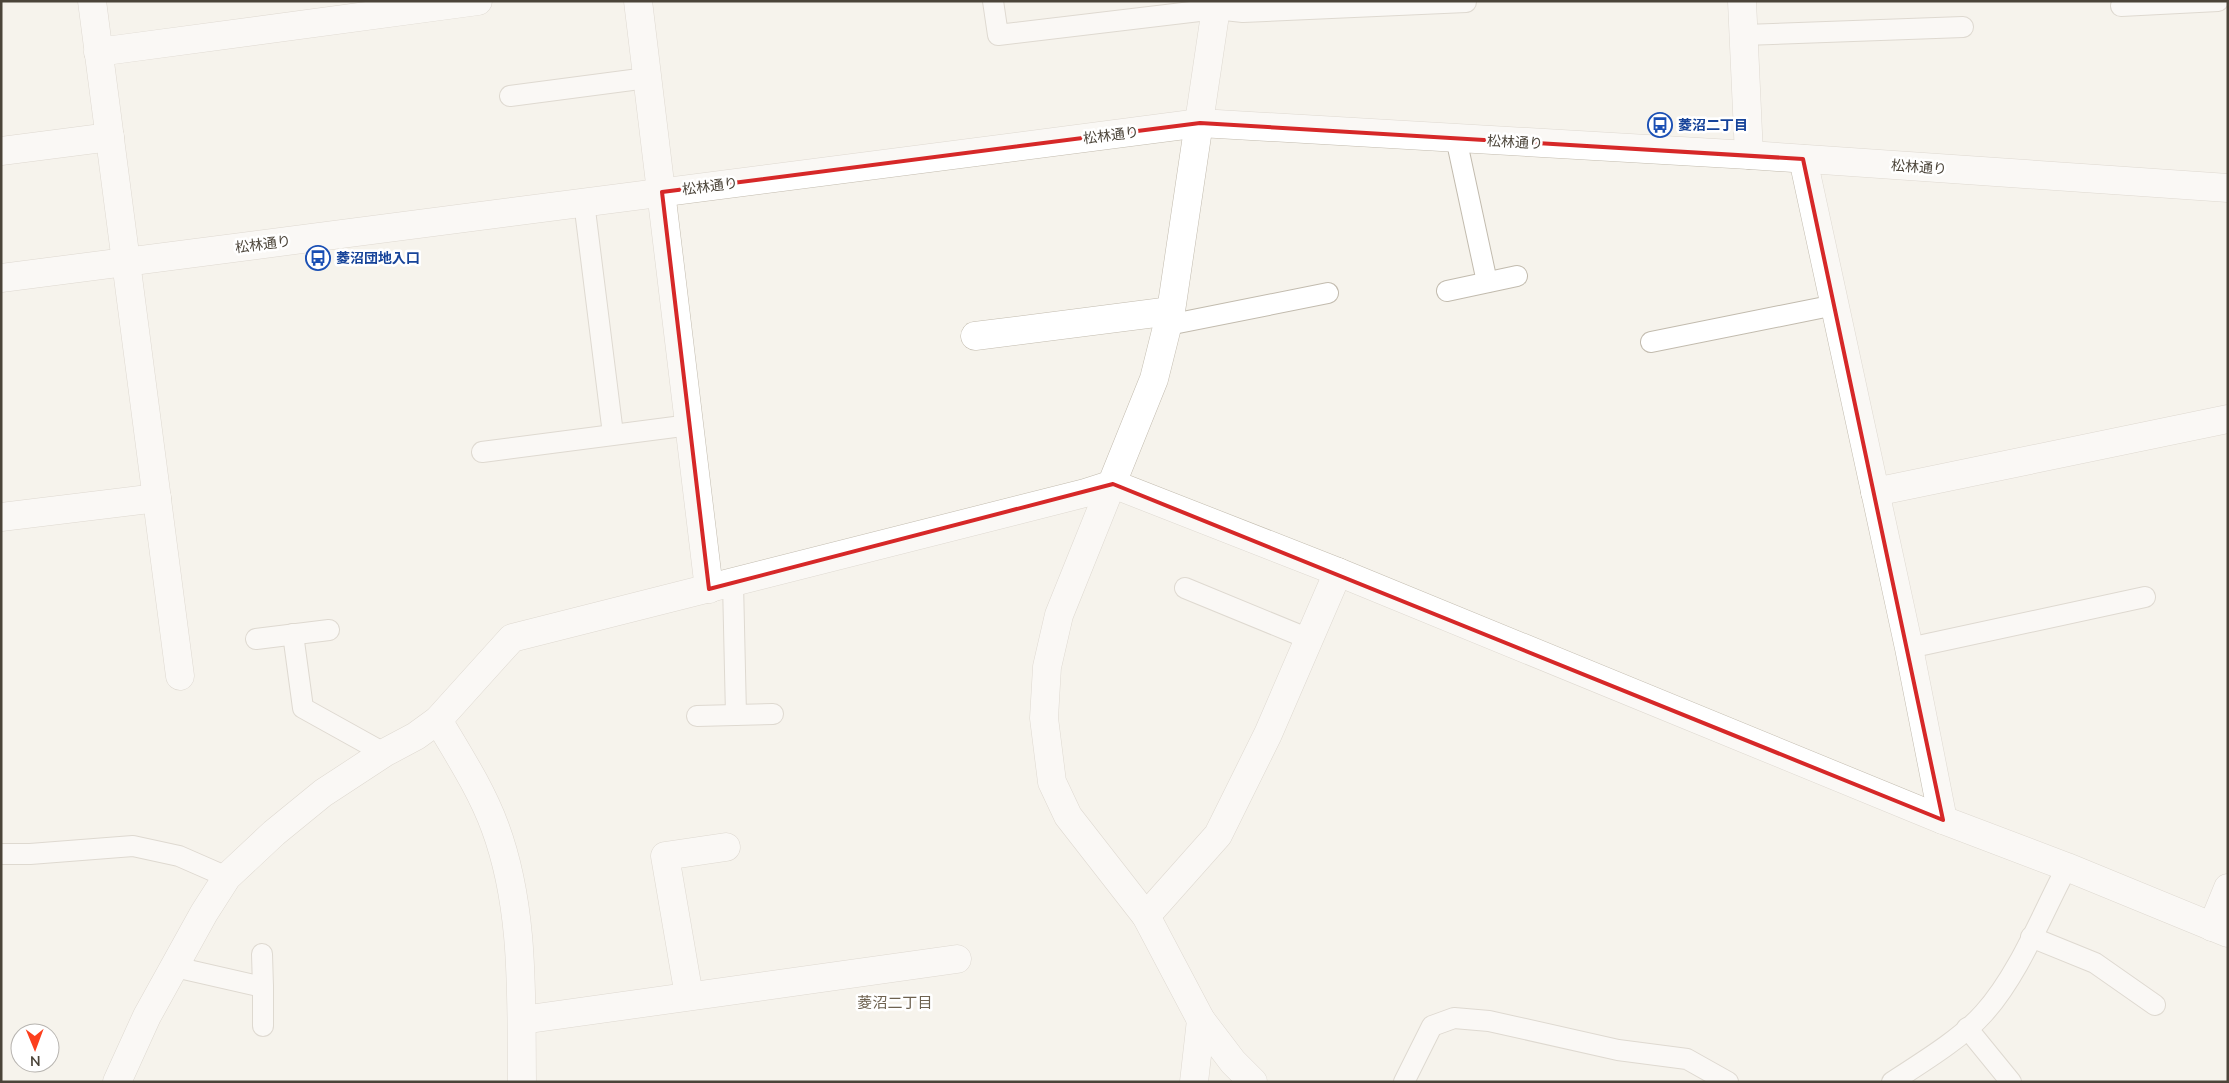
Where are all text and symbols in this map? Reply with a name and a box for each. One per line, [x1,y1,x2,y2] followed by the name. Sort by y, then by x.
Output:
[1647,112,1673,138] bus stop icon: 菱沼二丁目
[1678,116,1748,134] place label: 菱沼二丁目
[1082,123,1140,147] street label: 松林通り
[1487,132,1543,152] street label: 松林通り
[1890,156,1948,178] street label: 松林通り
[681,174,739,198] street label: 松林通り
[234,232,292,256] street label: 松林通り
[305,245,331,271] bus stop icon: 菱沼団地入口
[336,249,420,267] place label: 菱沼団地入口
[857,993,933,1012] district label: 菱沼二丁目
[10,1023,60,1073] north arrow
[30,1052,41,1070] text: N

